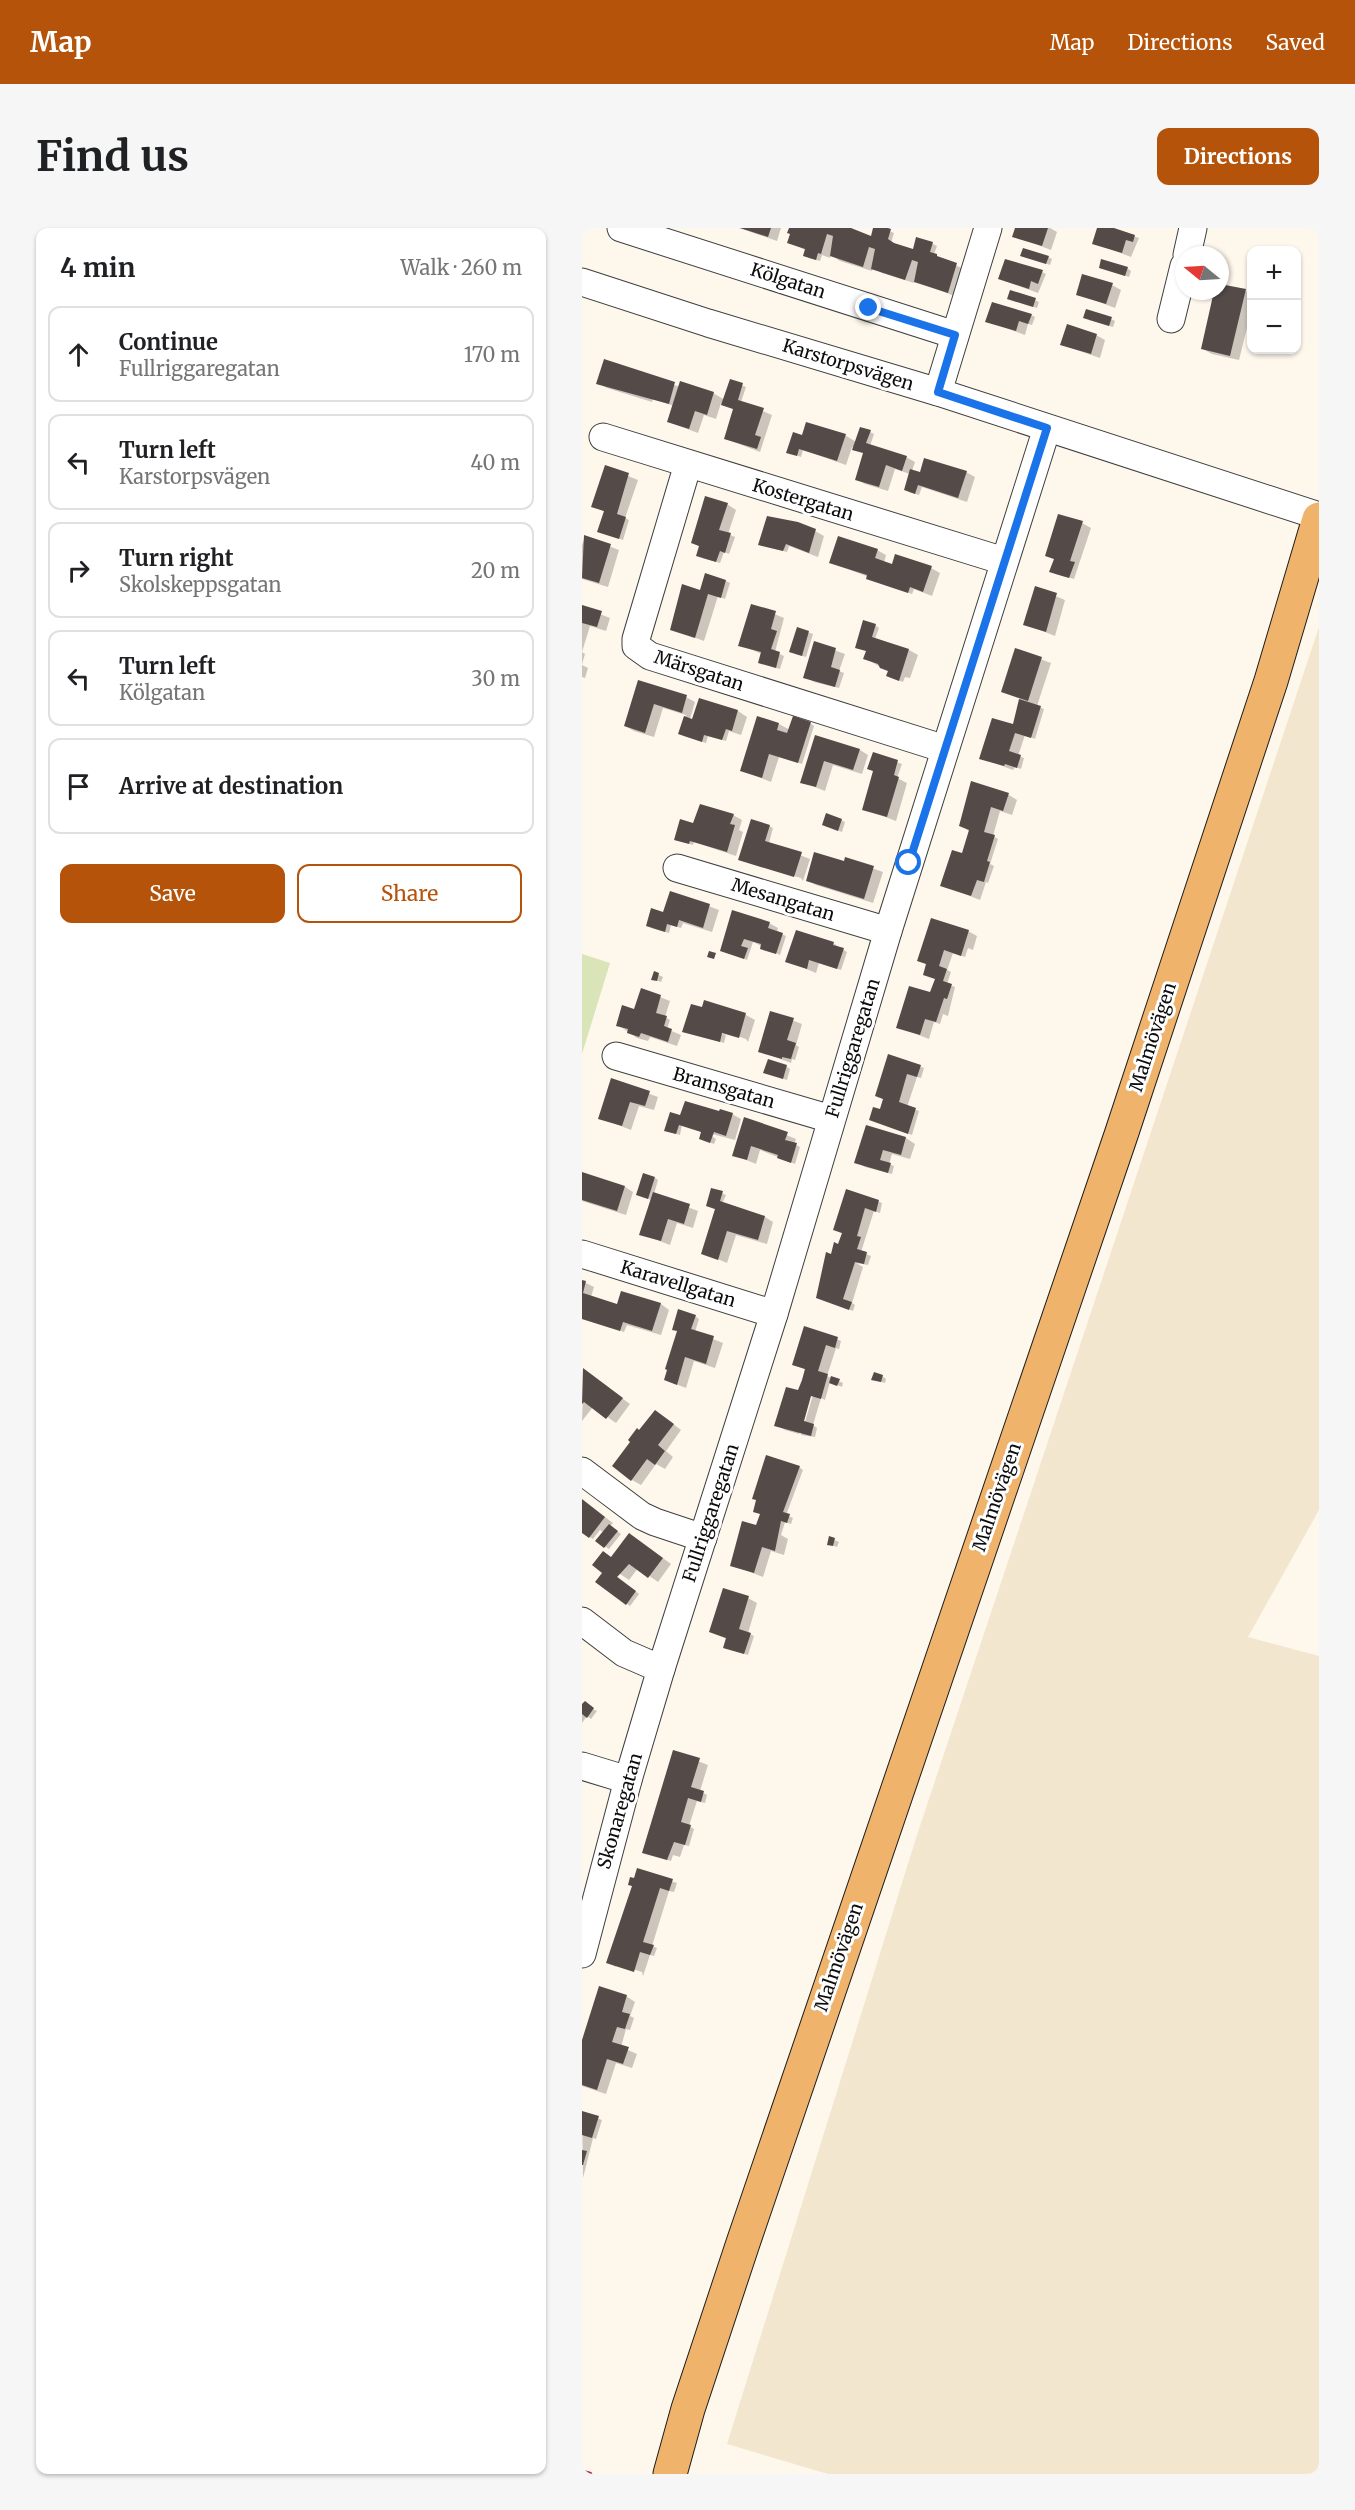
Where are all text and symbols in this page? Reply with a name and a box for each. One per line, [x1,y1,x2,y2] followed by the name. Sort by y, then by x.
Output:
[30,24,92,60] text: Map
[1050,29,1094,56] text: Map
[1127,29,1232,56] text: Directions
[1265,29,1325,56] text: Saved
[1157,128,1319,185] button: Directions
[36,130,189,182] text: Find us
[1175,246,1229,300] north arrow
[1247,246,1301,354] map controls
[1247,246,1301,300] button: +
[60,251,135,284] text: 4 min
[400,255,522,280] text: Walk · 260 m
[748,258,829,303] street label: Kölgatan
[855,294,881,320] route end
[1247,300,1301,354] button: −
[119,328,218,356] text: Continue
[780,334,917,395] street label: Karstorpsvägen
[62,338,95,371] icon: ahead
[464,342,520,367] text: 170 m
[119,356,280,381] text: Fullriggaregatan
[119,436,216,464] text: Turn left
[62,446,95,479] icon: left
[470,450,520,475] text: 40 m
[119,464,270,489] text: Karstorpsvägen
[750,473,857,526] street label: Kostergatan
[119,544,233,572] text: Turn right
[62,554,95,587] icon: right
[471,558,520,583] text: 20 m
[119,572,282,597] text: Skolskeppsgatan
[651,645,747,696] street label: Märsgatan
[119,652,216,680] text: Turn left
[62,662,95,695] icon: left
[471,666,520,691] text: 30 m
[119,680,205,705] text: Kölgatan
[62,770,95,803] icon: arrive
[119,772,343,800] text: Arrive at destination
[895,849,921,875] route start
[60,864,285,923] button: Save
[297,864,522,923] button: Share
[729,873,838,926] street label: Mesangatan
[820,975,885,1120] street label: Fullriggaregatan
[1124,979,1181,1094] street label: Malmövägen
[670,1062,778,1113] street label: Bramsgatan
[618,1255,739,1312] street label: Karavellgatan
[967,1439,1026,1554] street label: Malmövägen
[677,1440,744,1585] street label: Fullriggaregatan
[592,1750,647,1872] street label: Skonaregatan
[809,1899,868,2014] street label: Malmövägen

